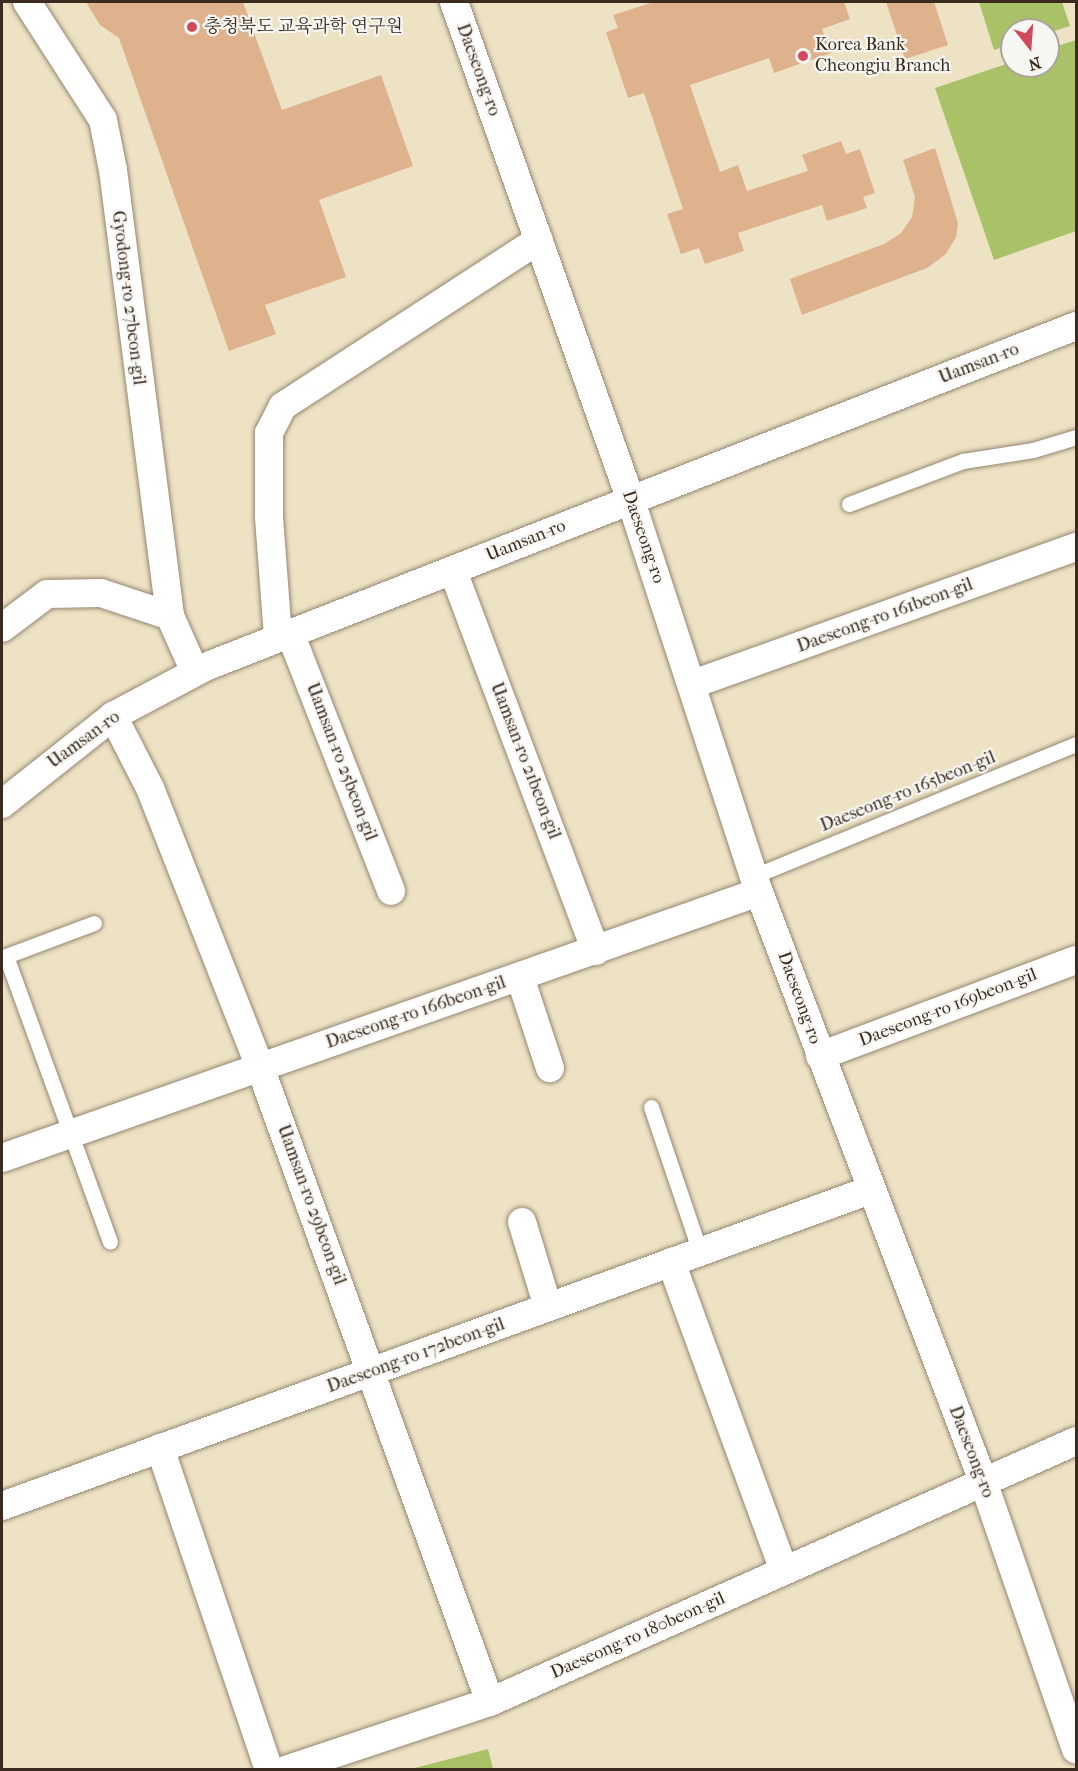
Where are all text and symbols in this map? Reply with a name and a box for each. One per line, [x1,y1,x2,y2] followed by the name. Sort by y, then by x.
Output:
[204,16,403,38] place label: 충청북도 교육과학 연구원
[1000,18,1060,78] north arrow
[185,20,199,34] marker: 충청북도 교육과학 연구원
[451,21,505,119] street label: Daeseong-ro
[815,35,950,78] place label: Korea Bank Cheongju Branch
[796,49,810,63] marker: Korea Bank Cheongju Branch
[1026,53,1043,75] text: N
[107,210,149,386] street label: Gyodong-ro 27beon-gil
[936,339,1022,389] street label: Uamsan-ro
[617,488,669,586] street label: Daeseong-ro
[483,515,569,567] street label: Uamsan-ro
[794,574,976,658] street label: Daeseong-ro 161beon-gil
[301,680,381,844] street label: Uamsan-ro 25beon-gil
[485,680,565,842] street label: Uamsan-ro 21beon-gil
[44,707,124,773] street label: Uamsan-ro
[817,747,999,837] street label: Daeseong-ro 165beon-gil
[772,949,826,1047] street label: Daeseong-ro
[856,964,1040,1052] street label: Daeseong-ro 169beon-gil
[323,972,509,1054] street label: Daeseong-ro 166beon-gil
[272,1122,350,1288] street label: Uamsan-ro 29beon-gil
[324,1314,508,1398] street label: Daeseong-ro 172beon-gil
[944,1403,998,1501] street label: Daeseong-ro
[547,1588,729,1684] street label: Daeseong-ro 180beon-gil

